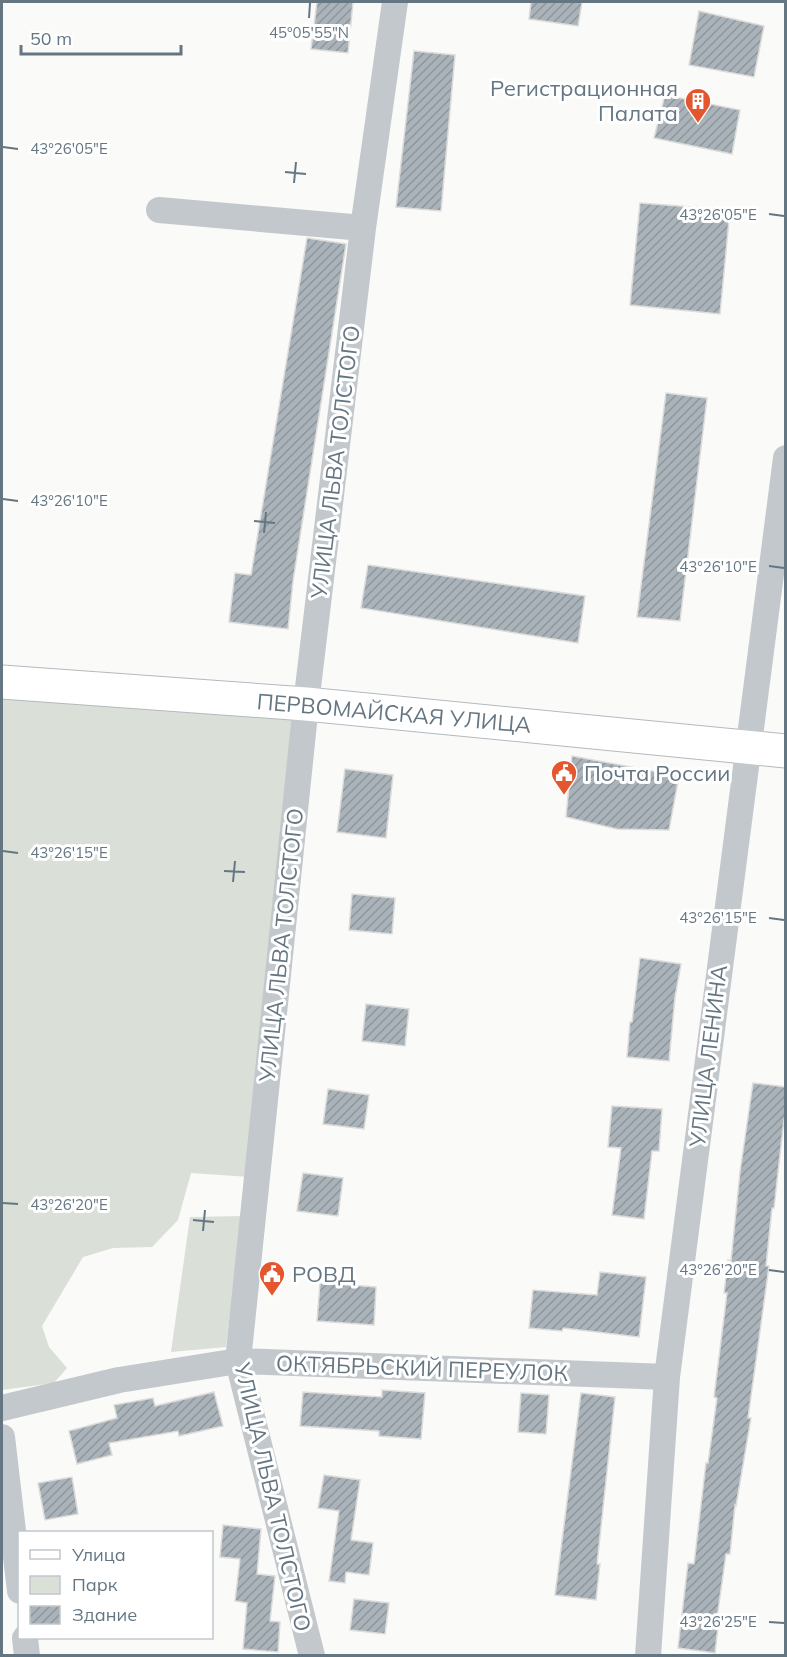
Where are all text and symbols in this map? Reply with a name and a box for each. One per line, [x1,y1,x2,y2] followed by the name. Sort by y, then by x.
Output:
[21,18,182,56] scale bar
[269,23,349,42] text: 45°05'55"N
[30,27,72,50] text: 50 m
[490,74,678,127] place label: Регистрационная Палата
[683,86,713,124] building icon: Регистрационная Палата
[30,139,108,158] text: 43°26'05"E
[679,205,757,224] text: 43°26'05"E
[304,324,366,601] street label: УЛИЦА ЛЬВА ТОЛСТОГО
[30,491,108,510] text: 43°26'10"E
[679,557,757,576] text: 43°26'10"E
[256,687,532,739] street label: ПЕРВОМАЙСКАЯ УЛИЦА
[549,758,579,796] public building icon: Почта России
[584,759,730,787] place label: Почта России
[253,807,309,1084] street label: УЛИЦА ЛЬВА ТОЛСТОГО
[30,843,108,862] text: 43°26'15"E
[679,908,757,927] text: 43°26'15"E
[683,963,733,1150] street label: УЛИЦА ЛЕНИНА
[30,1195,108,1214] text: 43°26'20"E
[257,1259,287,1297] public building icon: РОВД
[292,1260,356,1288] place label: РОВД
[679,1260,757,1279] text: 43°26'20"E
[276,1349,569,1387] street label: ОКТЯБРЬСКИЙ ПЕРЕУЛОК
[228,1359,318,1634] street label: УЛИЦА ЛЬВА ТОЛСТОГО
[18,1531,213,1639] legend
[71,1543,126,1566] text: Улица
[72,1573,118,1596] text: Парк
[72,1603,137,1626] text: Здание
[679,1612,757,1631] text: 43°26'25"E

